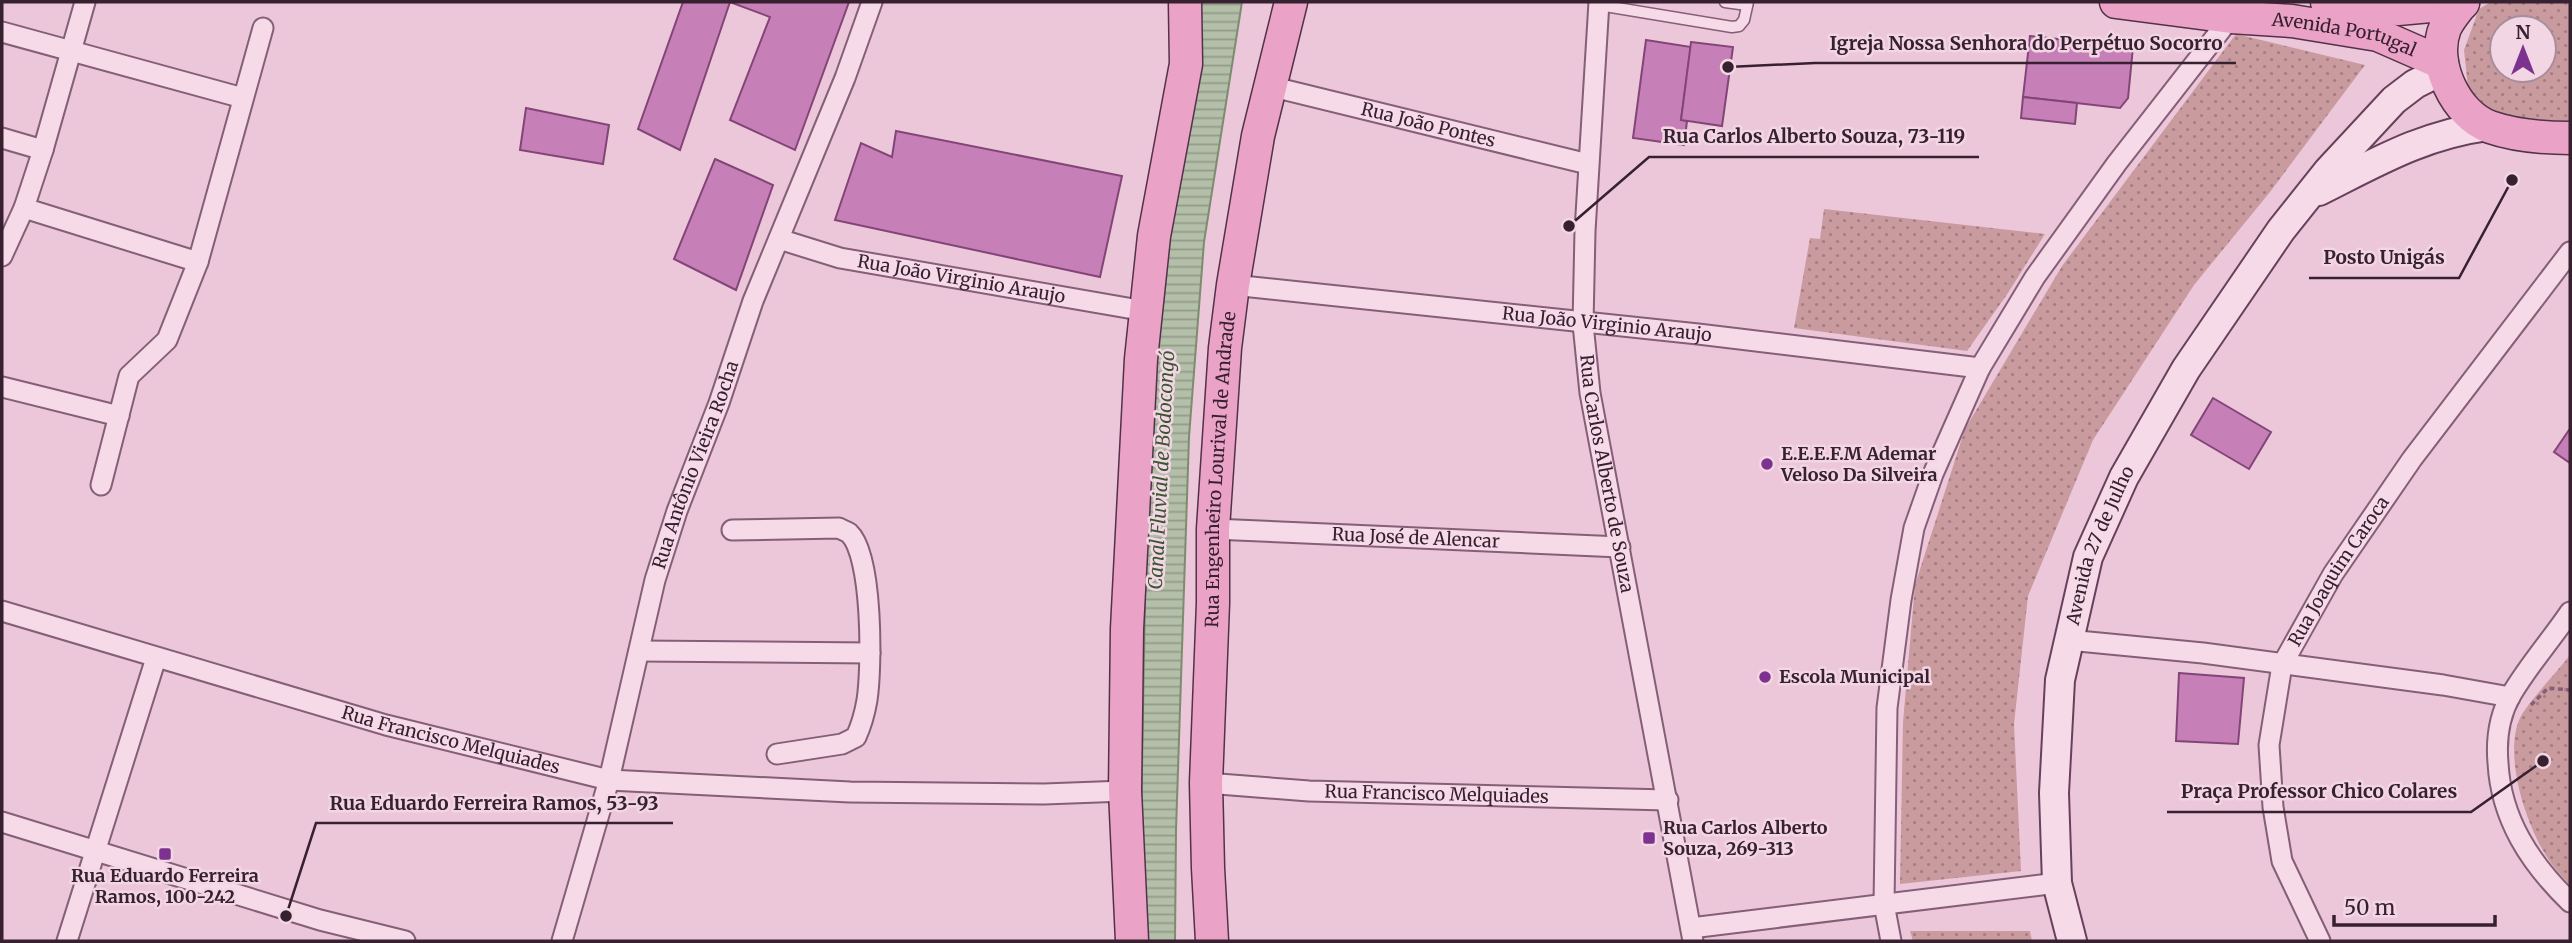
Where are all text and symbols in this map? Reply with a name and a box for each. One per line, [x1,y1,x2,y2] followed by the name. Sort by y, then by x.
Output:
[2270,8,2420,62] street label: Avenida Portugal
[2488,14,2558,84] north arrow
[2515,20,2531,44] text: N
[1815,23,2236,63] callout: Igreja Nossa Senhora do Perpétuo Socorro
[1829,31,2223,55] text: Igreja Nossa Senhora do Perpétuo Socorro
[1359,97,1498,152] street label: Rua João Pontes
[1649,117,1979,157] callout: Rua Carlos Alberto Souza, 73-119
[1663,124,1965,148] text: Rua Carlos Alberto Souza, 73-119
[2309,238,2459,278] callout: Posto Unigás
[2323,245,2445,269] text: Posto Unigás
[856,249,1067,308] street label: Rua João Virginio Araujo
[1501,301,1713,347] street label: Rua João Virginio Araujo
[1200,310,1241,628] street label: Rua Engenheiro Lourival de Andrade
[1143,350,1179,590] water label: Canal Fluvial de Bodocongó
[1575,353,1639,595] street label: Rua Carlos Alberto de Souza
[647,357,743,572] street label: Rua Antônio Vieira Rocha
[1780,442,1938,486] place label: E.E.E.F.M Ademar Veloso Da Silveira
[1759,456,1775,472] marker: E.E.E.F.M Ademar Veloso Da Silveira
[2061,461,2139,628] street label: Avenida 27 de Julho
[2283,491,2394,650] street label: Rua Joaquim Caroca
[1331,522,1500,553] street label: Rua José de Alencar
[1779,665,1930,688] place label: Escola Municipal
[1757,669,1773,685] marker: Escola Municipal
[339,700,562,778] street label: Rua Francisco Melquiades
[2167,772,2471,812] callout: Praça Professor Chico Colares
[1324,779,1549,808] street label: Rua Francisco Melquiades
[2181,779,2457,803] text: Praça Professor Chico Colares
[316,783,673,823] callout: Rua Eduardo Ferreira Ramos, 53-93
[329,791,659,815] text: Rua Eduardo Ferreira Ramos, 53-93
[1663,816,1828,860] place label: Rua Carlos Alberto Souza, 269-313
[1641,830,1657,846] marker: Rua Carlos Alberto Souza, 269-313
[157,846,173,862] marker: Rua Eduardo Ferreira Ramos, 100-242
[71,864,259,908] place label: Rua Eduardo Ferreira Ramos, 100-242
[2334,884,2495,928] scale bar
[2344,894,2395,921] text: 50 m

